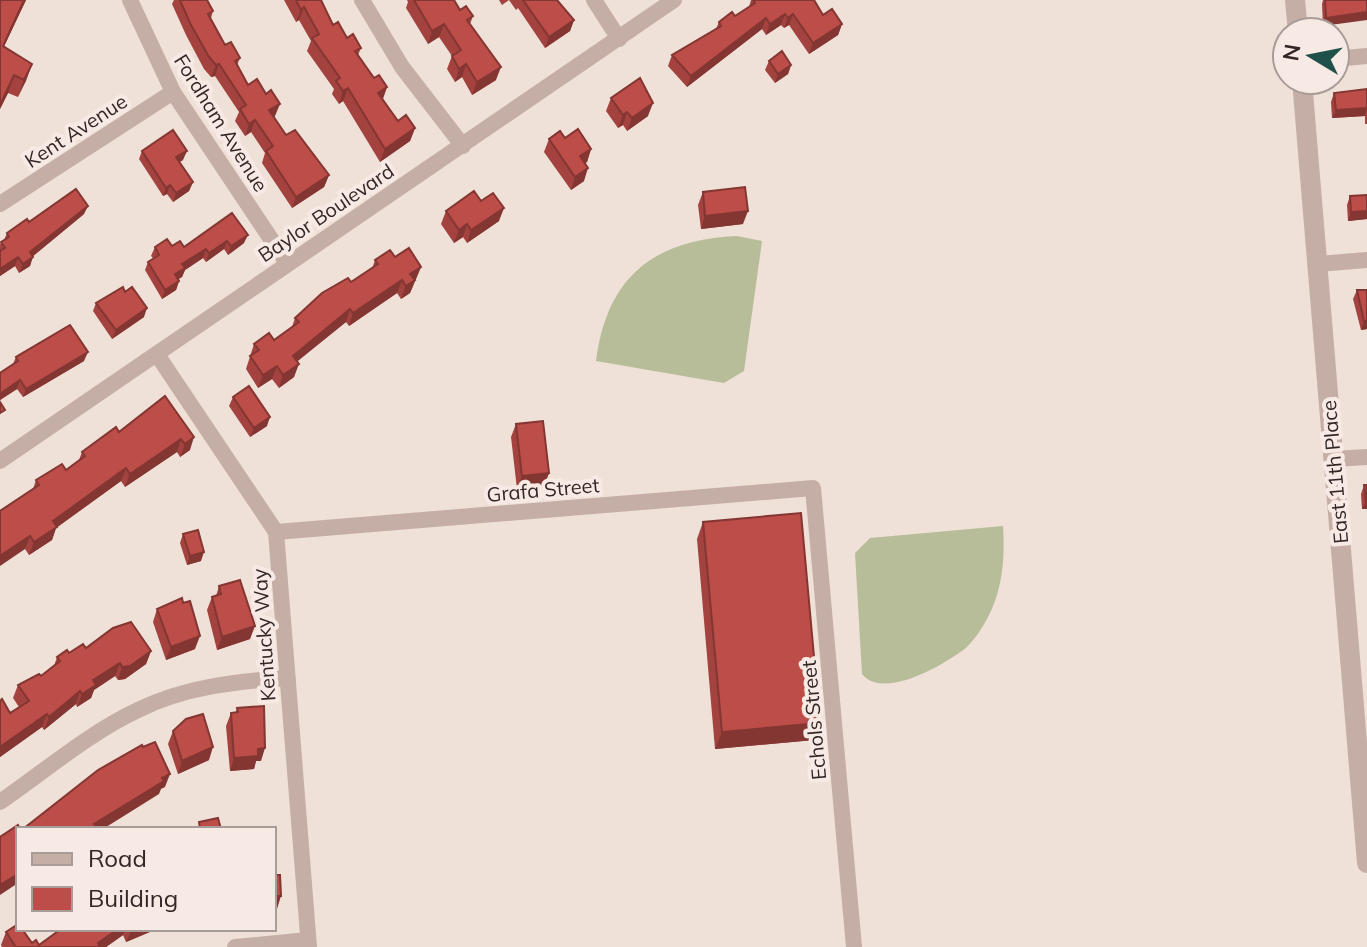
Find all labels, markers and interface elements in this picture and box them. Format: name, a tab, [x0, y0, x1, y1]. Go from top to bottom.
north arrow	[1271, 16, 1351, 96]
text: N	[1276, 42, 1307, 63]
street label: Fordham Avenue	[169, 49, 274, 196]
street label: Kent Avenue	[20, 88, 132, 173]
street label: Baylor Boulevard	[253, 158, 398, 267]
street label: East 11th Place	[1316, 399, 1353, 545]
street label: Grafa Street	[486, 472, 600, 507]
street label: Kentucky Way	[246, 567, 281, 702]
street label: Echols Street	[796, 659, 831, 781]
legend	[16, 827, 276, 931]
text: Road	[88, 843, 147, 873]
text: Building	[88, 883, 178, 913]

